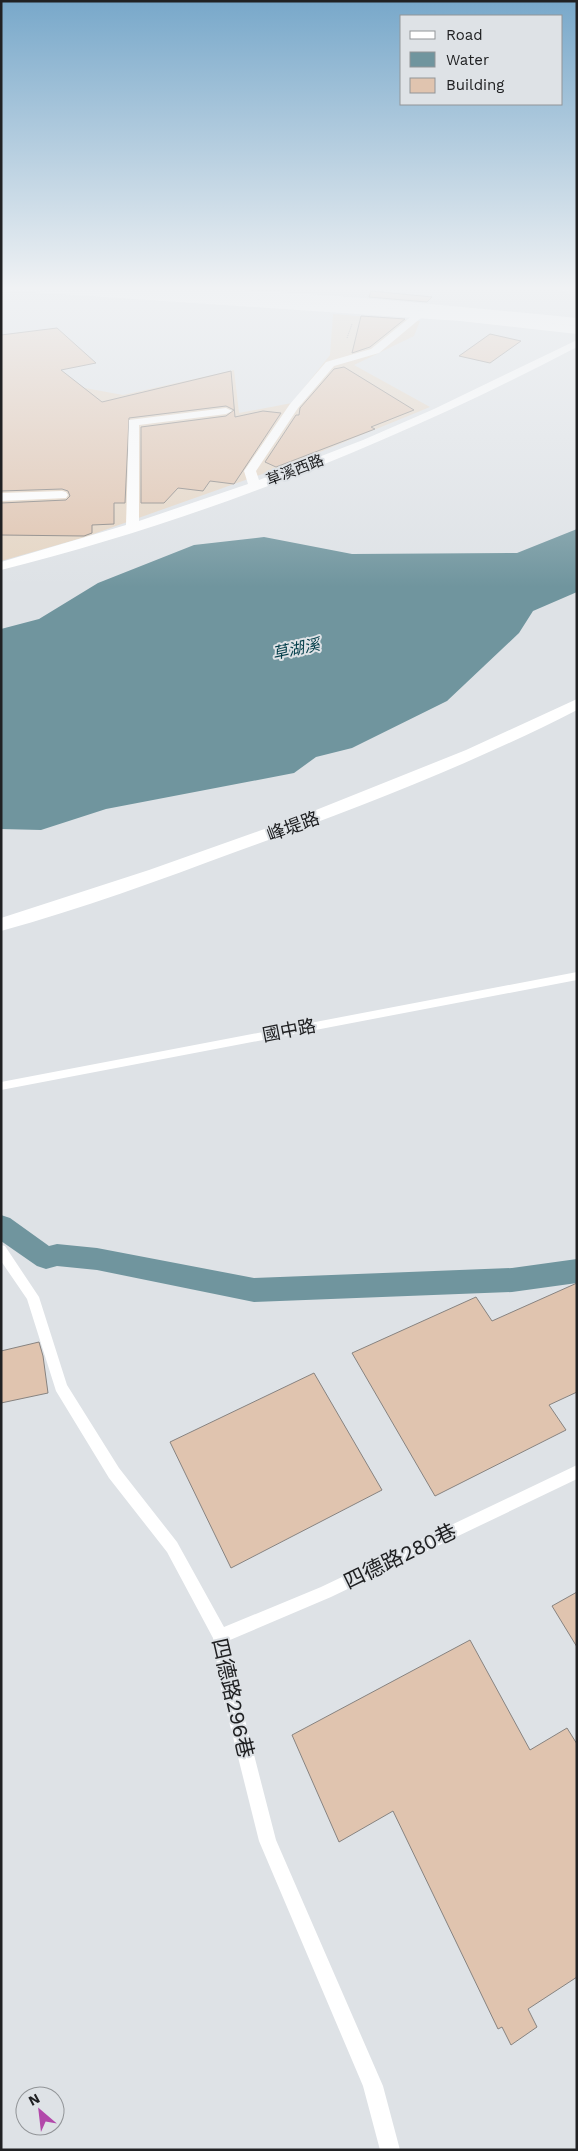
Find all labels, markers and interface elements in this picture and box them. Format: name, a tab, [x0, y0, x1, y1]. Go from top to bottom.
legend	[400, 15, 563, 105]
text: Road	[446, 26, 483, 44]
text: Water	[446, 51, 489, 69]
text: Building	[446, 76, 504, 94]
street label: 草溪西路	[264, 451, 326, 489]
water label: 草湖溪	[271, 634, 323, 663]
street label: 峰堤路	[264, 807, 322, 845]
street label: 國中路	[260, 1015, 318, 1045]
street label: 四德路280巷	[340, 1518, 460, 1594]
street label: 四德路296巷	[207, 1636, 259, 1760]
north arrow	[15, 2086, 65, 2136]
text: N	[26, 2090, 42, 2109]

